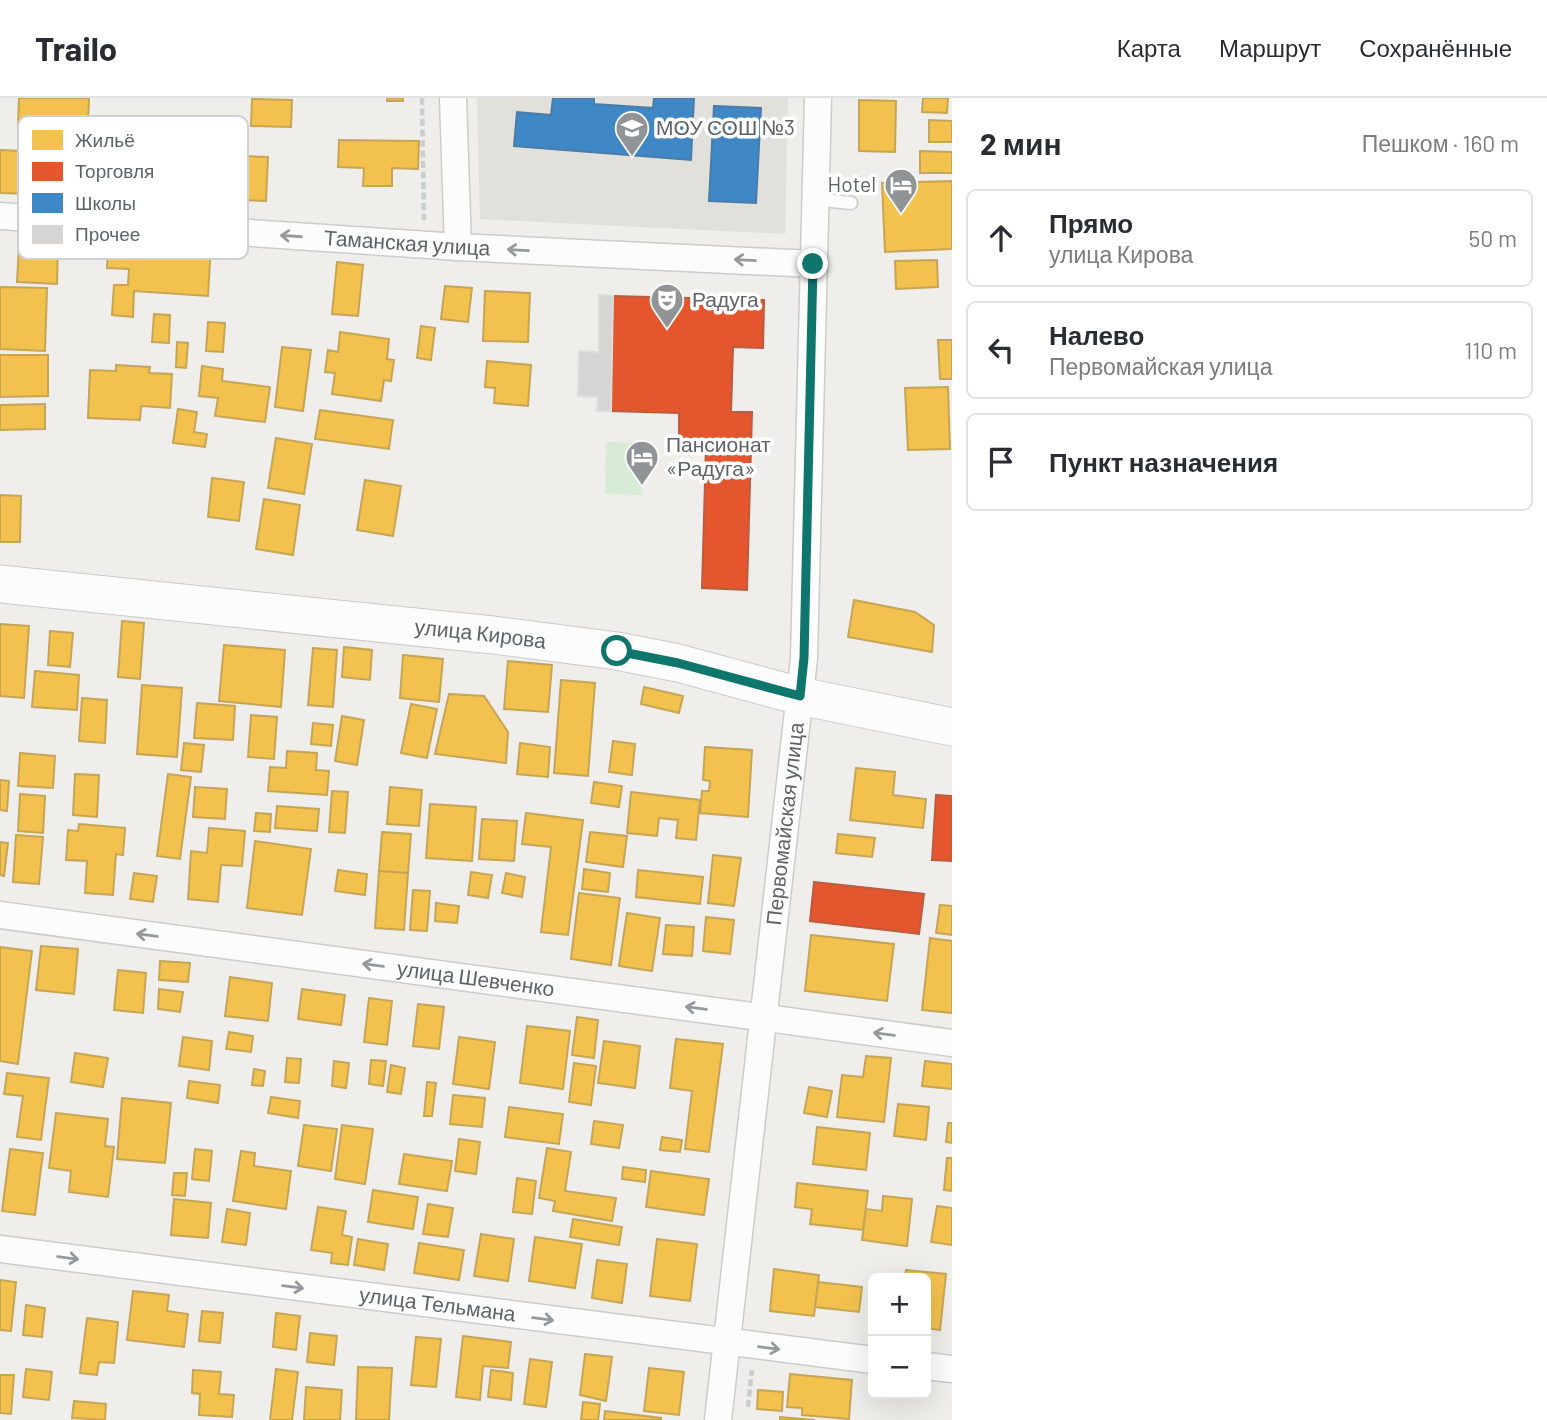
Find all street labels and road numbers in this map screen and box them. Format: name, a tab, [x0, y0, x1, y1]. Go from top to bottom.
street label: Таманская улица	[323, 224, 491, 260]
street label: улица Кирова	[414, 613, 548, 653]
street label: Первомайская улица	[760, 720, 808, 926]
street label: улица Шевченко	[396, 955, 556, 1000]
street label: улица Тельмана	[358, 1281, 518, 1325]

